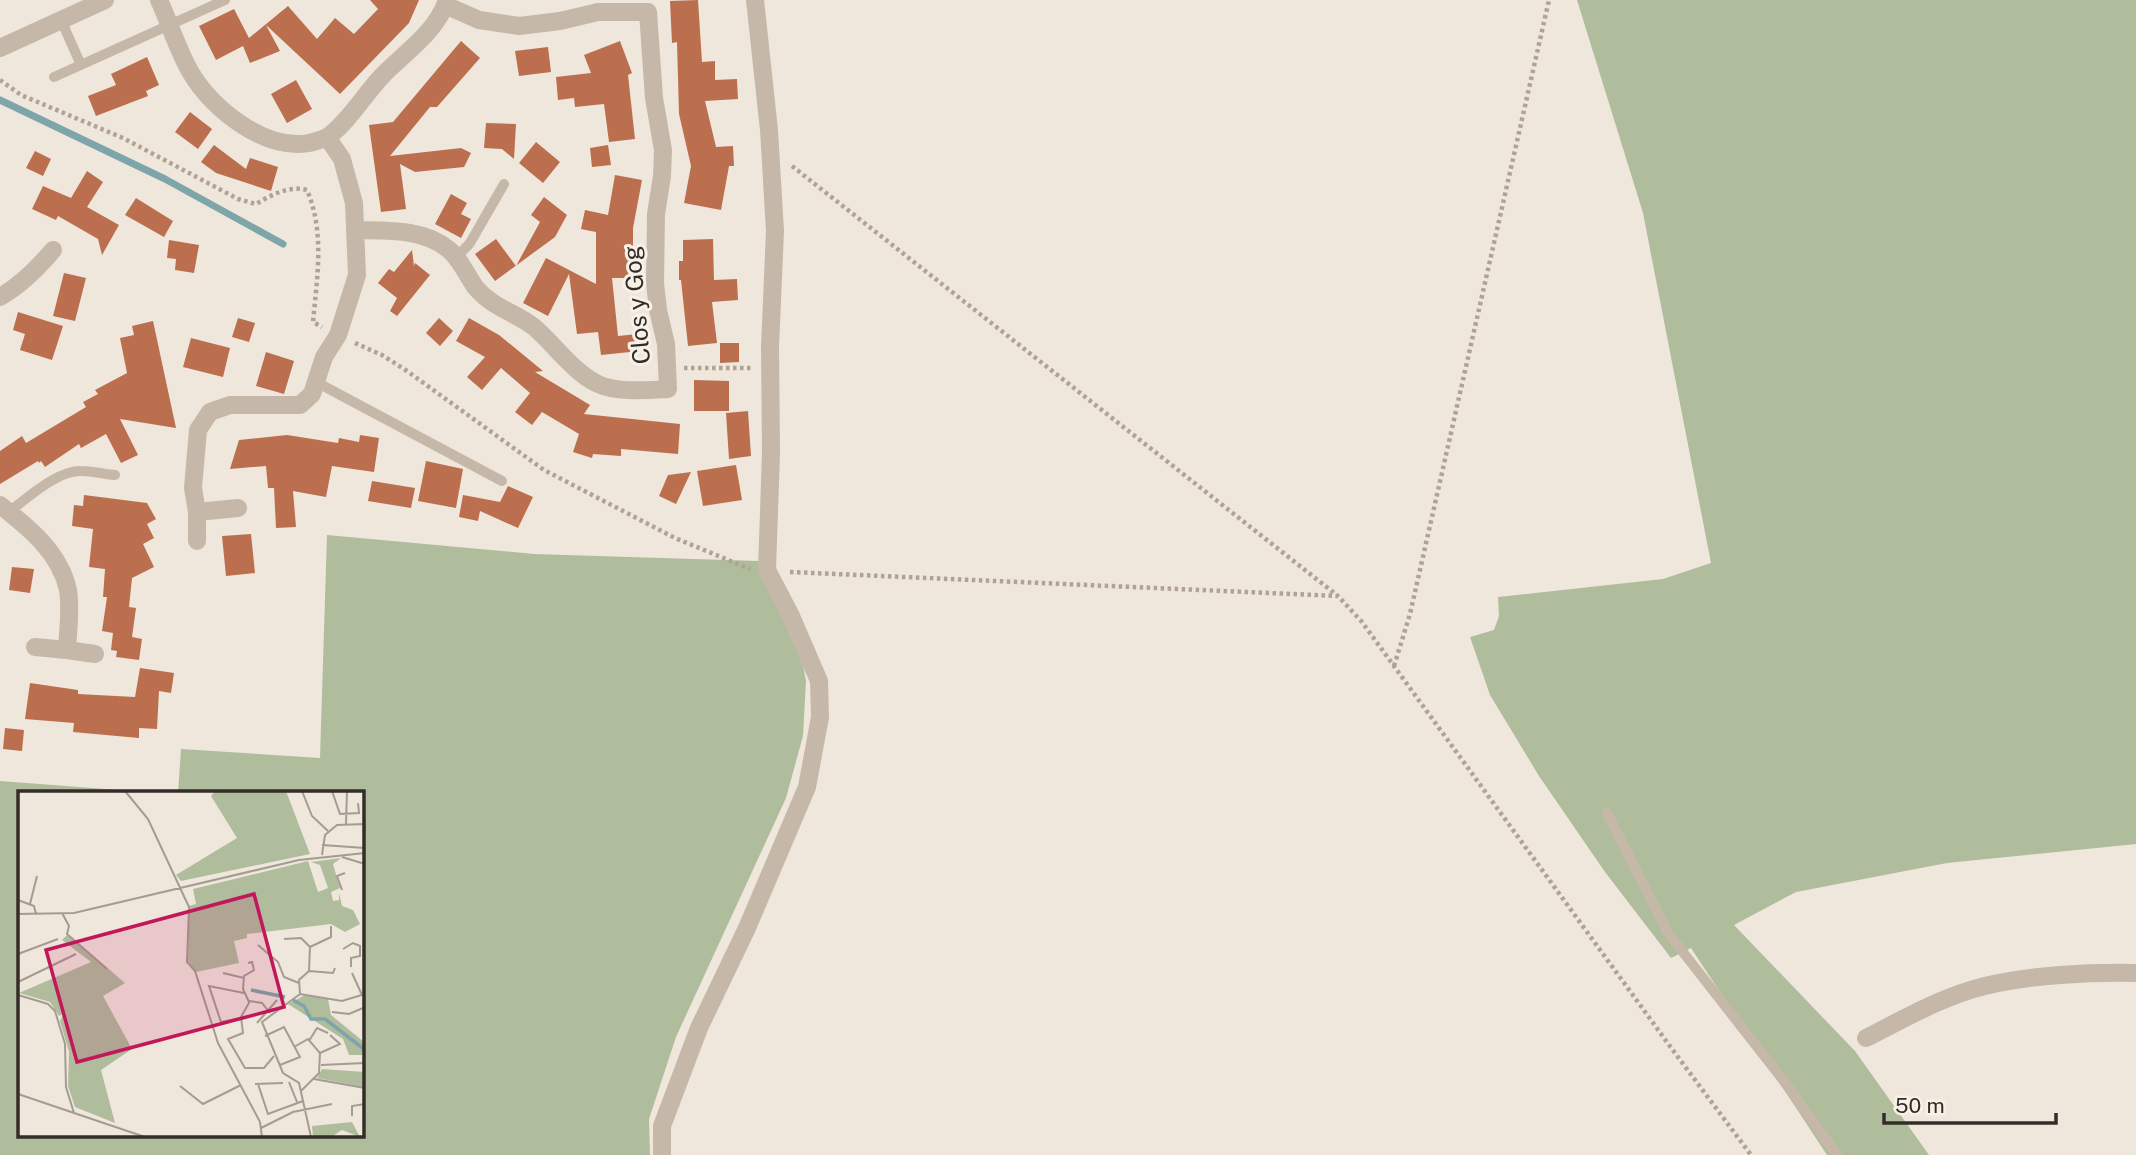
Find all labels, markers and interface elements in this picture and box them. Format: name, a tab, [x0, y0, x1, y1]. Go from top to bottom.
street label: Clos y Gog	[617, 245, 655, 366]
inset map	[18, 791, 364, 1138]
scale bar	[1884, 1082, 2056, 1126]
text: 50 m	[1895, 1093, 1945, 1118]

